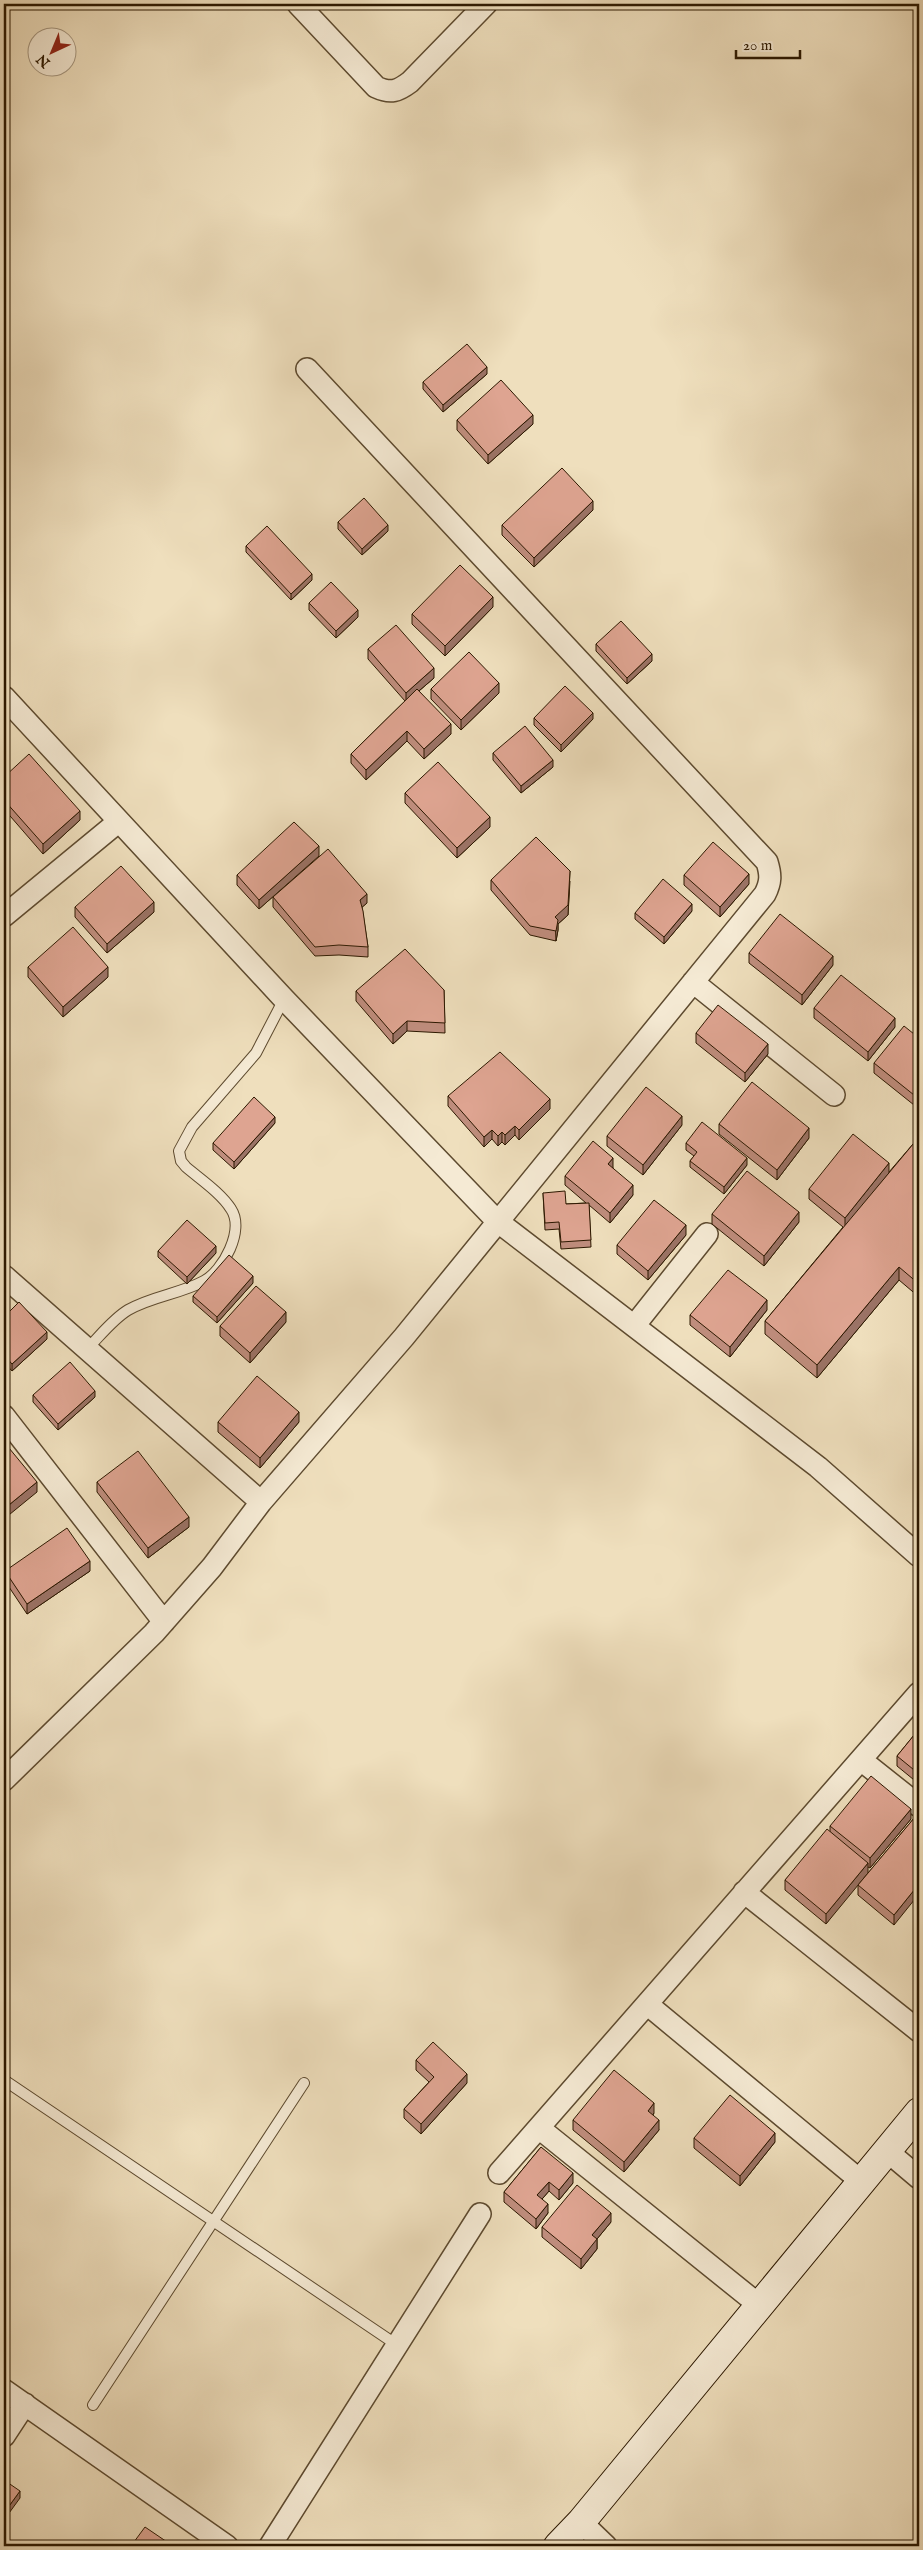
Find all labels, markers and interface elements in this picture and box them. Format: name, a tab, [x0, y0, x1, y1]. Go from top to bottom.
north arrow	[28, 28, 78, 78]
scale bar	[736, 28, 799, 60]
text: 20 m	[743, 36, 773, 55]
text: N	[33, 50, 55, 72]

